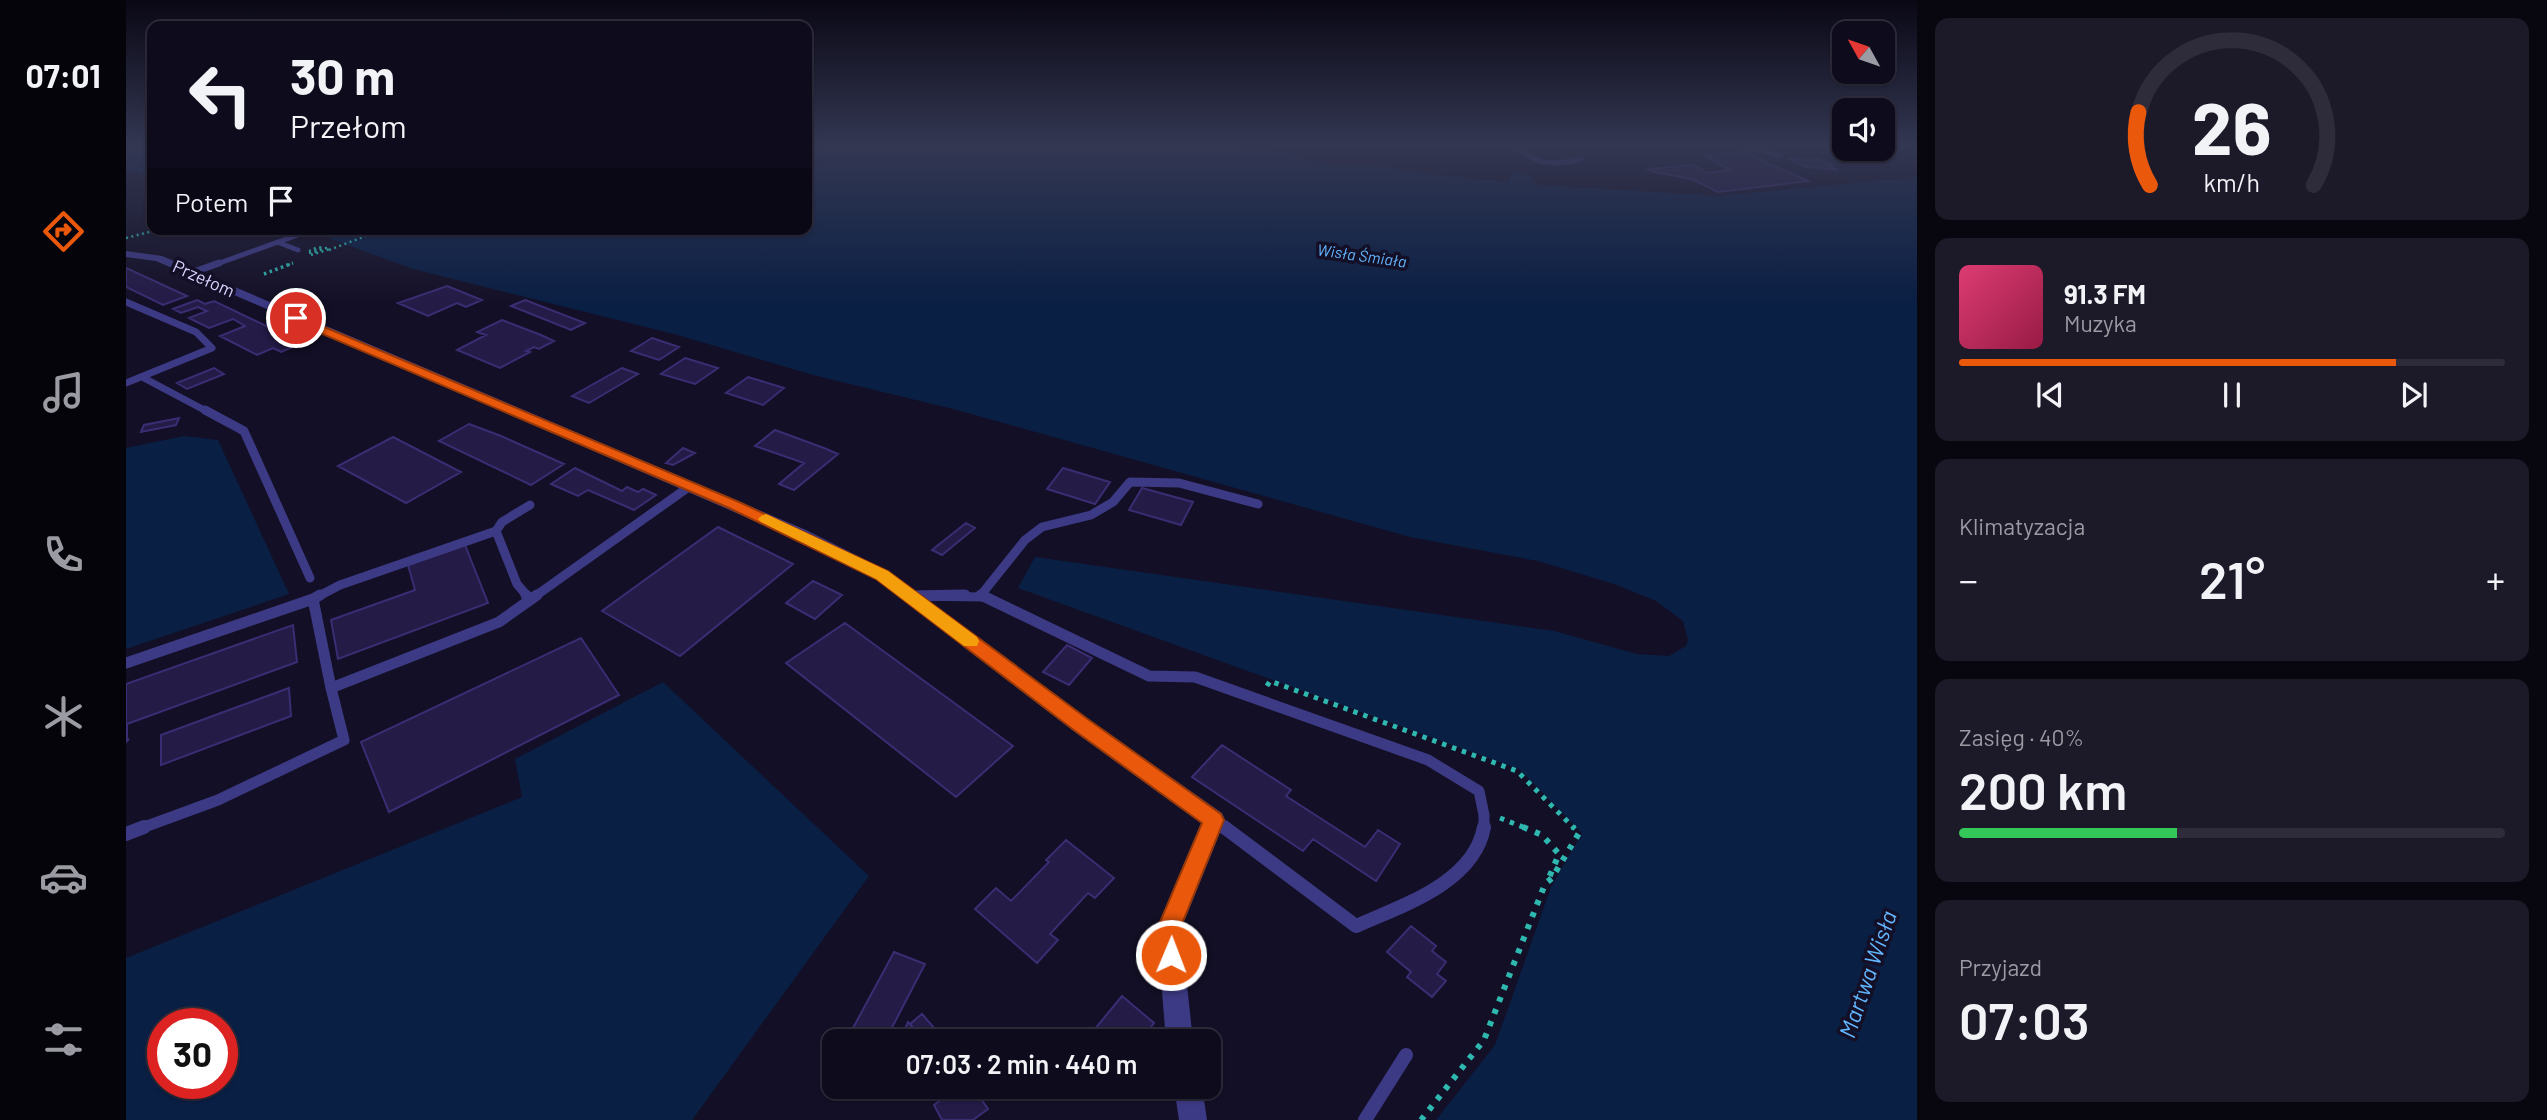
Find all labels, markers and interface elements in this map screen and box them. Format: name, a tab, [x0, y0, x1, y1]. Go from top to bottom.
north arrow	[1832, 21, 1895, 84]
map controls	[1832, 21, 1895, 161]
text: 30 m	[290, 46, 395, 105]
icon: left	[175, 49, 266, 140]
text: 07:01	[26, 56, 100, 94]
text: 26	[2192, 83, 2272, 171]
button: sound	[1832, 98, 1895, 161]
text: Przełom	[290, 106, 407, 144]
text: km/h	[2204, 167, 2260, 197]
icon: arrive	[262, 182, 300, 220]
text: Potem	[175, 186, 248, 217]
icon: directions	[39, 207, 88, 256]
water label: Wisła Śmiała	[1316, 239, 1408, 271]
street label: Przełom	[170, 255, 238, 301]
text: 91.3 FM	[2064, 278, 2146, 309]
pin	[266, 288, 326, 348]
icon: arrive	[277, 299, 315, 337]
text: Muzyka	[2064, 309, 2137, 337]
icon: music	[39, 368, 88, 417]
icon: previous	[2031, 376, 2069, 414]
icon: pause	[2213, 376, 2251, 414]
icon: next	[2395, 376, 2433, 414]
text: Klimatyzacja	[1959, 512, 2085, 540]
icon: phone	[39, 530, 88, 579]
text: 21°	[2199, 547, 2265, 609]
text: −	[1959, 556, 1978, 602]
text: +	[2486, 556, 2505, 602]
icon: climate	[39, 692, 88, 741]
text: Zasięg · 40%	[1959, 723, 2084, 751]
text: 200 km	[1959, 758, 2127, 820]
icon: car	[39, 853, 88, 902]
water label: Martwa Wisła	[1832, 907, 1902, 1041]
position arrow	[1134, 918, 1208, 992]
text: Przyjazd	[1959, 953, 2042, 981]
text: 07:03	[1959, 988, 2090, 1050]
speed limit sign: 30	[147, 1008, 238, 1099]
icon: filters	[39, 1015, 88, 1064]
text: 07:03 · 2 min · 440 m	[906, 1048, 1137, 1079]

